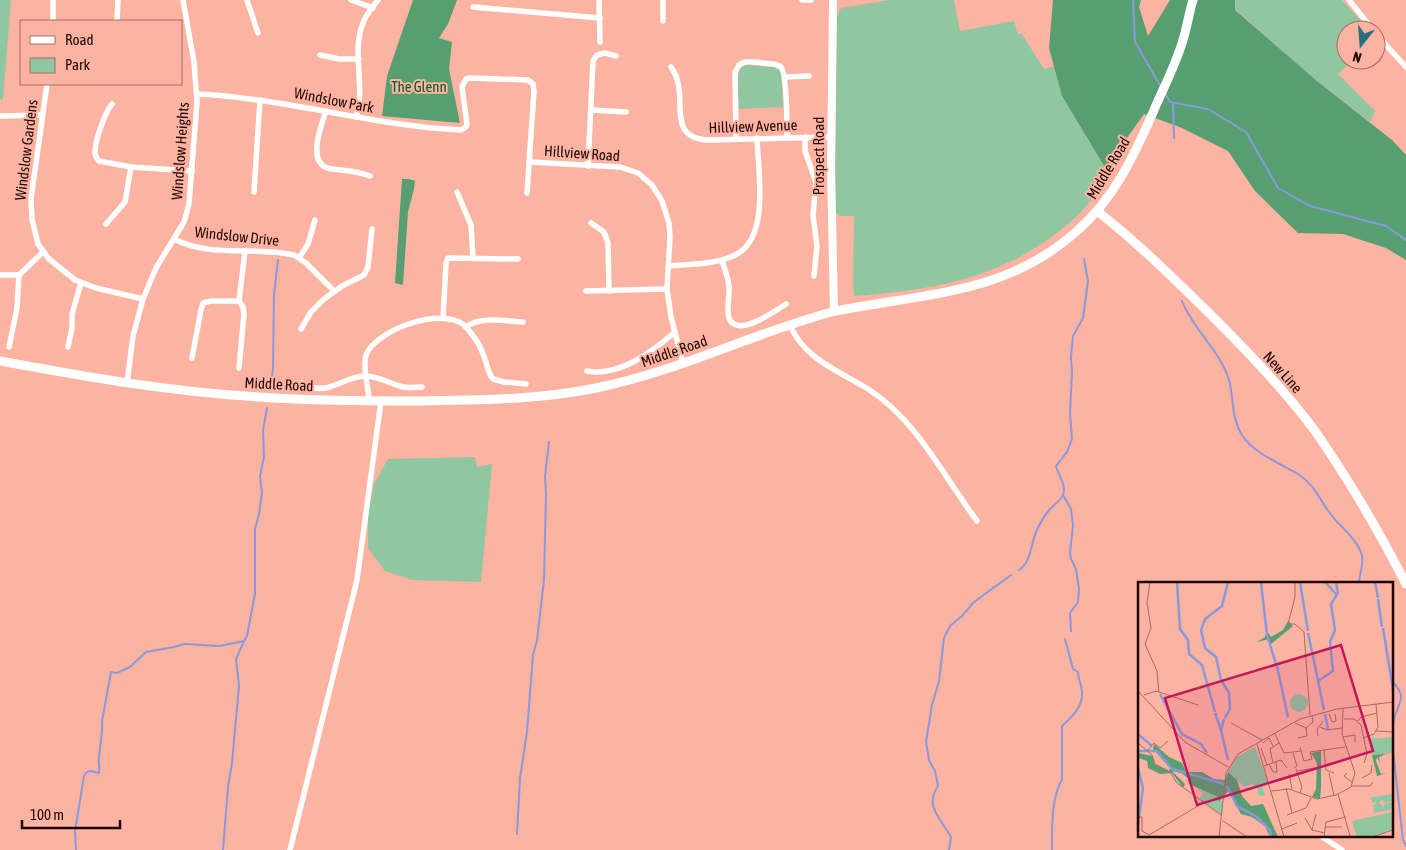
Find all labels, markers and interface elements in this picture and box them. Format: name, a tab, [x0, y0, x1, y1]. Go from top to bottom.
legend	[20, 20, 182, 85]
north arrow	[1336, 20, 1386, 70]
text: Road	[65, 31, 94, 48]
text: N	[1351, 49, 1363, 66]
text: Park	[65, 56, 90, 73]
park label: The Glenn	[391, 78, 447, 95]
street label: Windslow Park	[293, 84, 376, 116]
street label: Windslow Gardens	[11, 99, 41, 201]
street label: Windslow Heights	[168, 101, 192, 201]
street label: Hillview Avenue	[708, 116, 798, 136]
street label: Prospect Road	[810, 117, 827, 195]
street label: Middle Road	[1083, 134, 1133, 202]
street label: Hillview Road	[544, 142, 620, 164]
street label: Windslow Drive	[194, 223, 280, 249]
street label: Middle Road	[639, 332, 709, 370]
street label: New Line	[1260, 348, 1306, 396]
street label: Middle Road	[244, 374, 314, 394]
inset map	[1138, 582, 1394, 838]
scale bar	[22, 798, 120, 830]
text: 100 m	[30, 806, 64, 823]

